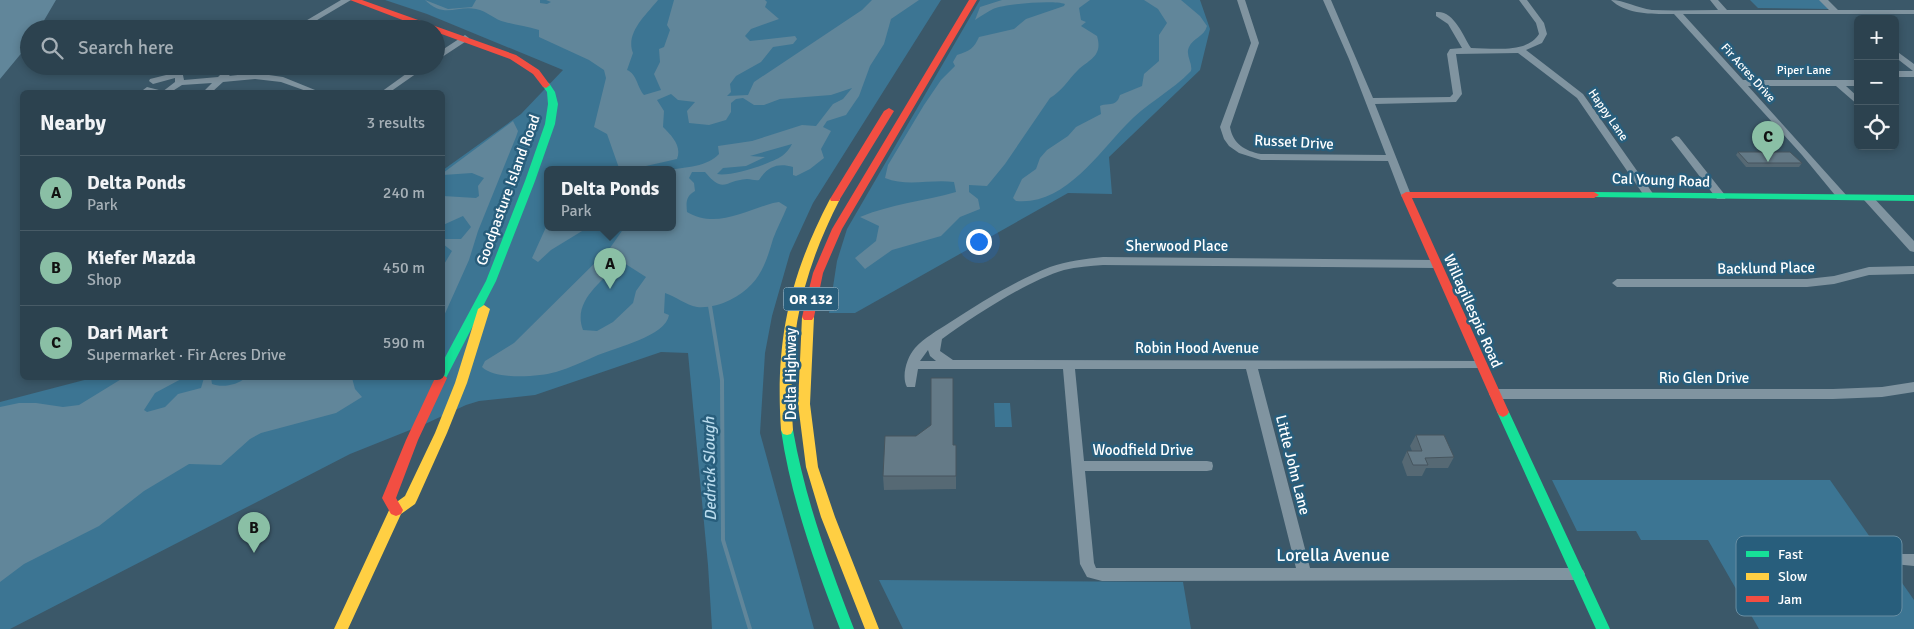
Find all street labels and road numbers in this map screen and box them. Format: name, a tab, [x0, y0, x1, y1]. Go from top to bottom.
street label: Fir Acres Drive	[1718, 40, 1778, 106]
street label: Piper Lane	[1777, 63, 1831, 78]
street label: Happy Lane	[1585, 86, 1631, 144]
street label: Goodpasture Island Road	[472, 112, 544, 268]
street label: Russet Drive	[1254, 131, 1334, 153]
street label: Cal Young Road	[1611, 169, 1711, 191]
street label: Sherwood Place	[1126, 237, 1228, 255]
street label: Willagillespie Road	[1440, 251, 1506, 371]
street label: Backlund Place	[1717, 258, 1815, 278]
road number: OR 132	[784, 288, 838, 310]
street label: Delta Highway	[782, 328, 800, 420]
street label: Robin Hood Avenue	[1135, 339, 1259, 357]
street label: Rio Glen Drive	[1659, 369, 1749, 387]
street label: Little John Lane	[1272, 413, 1314, 517]
street label: Woodfield Drive	[1092, 441, 1194, 459]
street label: Lorella Avenue	[1276, 544, 1390, 566]

